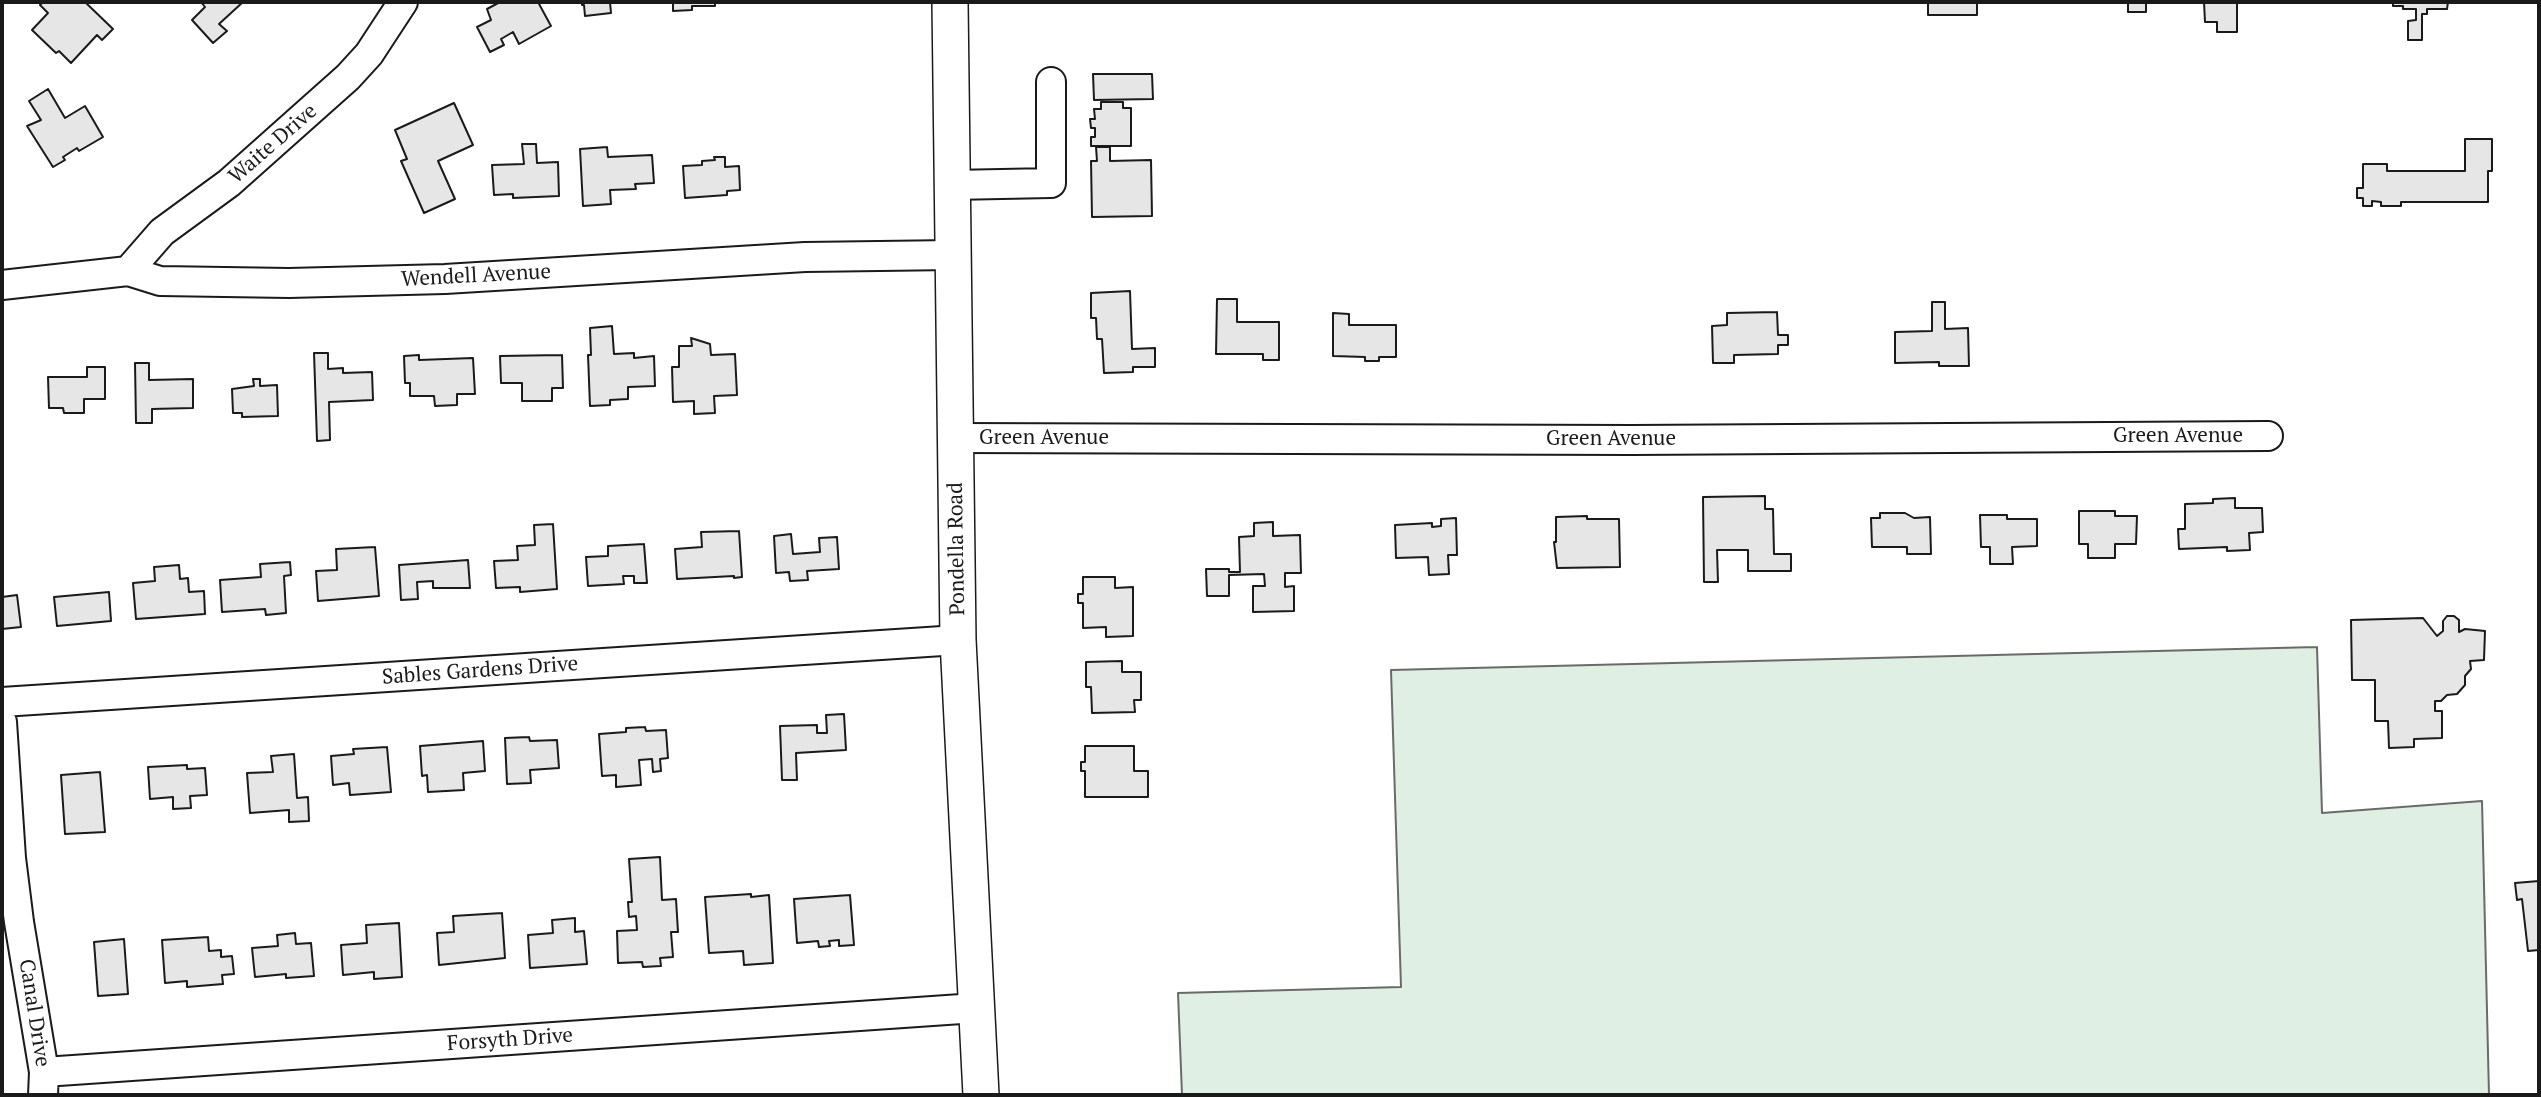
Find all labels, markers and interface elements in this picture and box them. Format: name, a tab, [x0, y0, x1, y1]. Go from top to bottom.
street label: Waite Drive	[224, 99, 322, 189]
street label: Wendell Avenue	[400, 259, 552, 293]
street label: Green Avenue	[2113, 423, 2243, 449]
street label: Green Avenue	[979, 425, 1109, 451]
street label: Green Avenue	[1546, 426, 1676, 452]
street label: Pondella Road	[943, 482, 971, 616]
street label: Sables Gardens Drive	[381, 652, 579, 690]
street label: Canal Drive	[13, 957, 55, 1069]
street label: Forsyth Drive	[446, 1023, 574, 1057]

